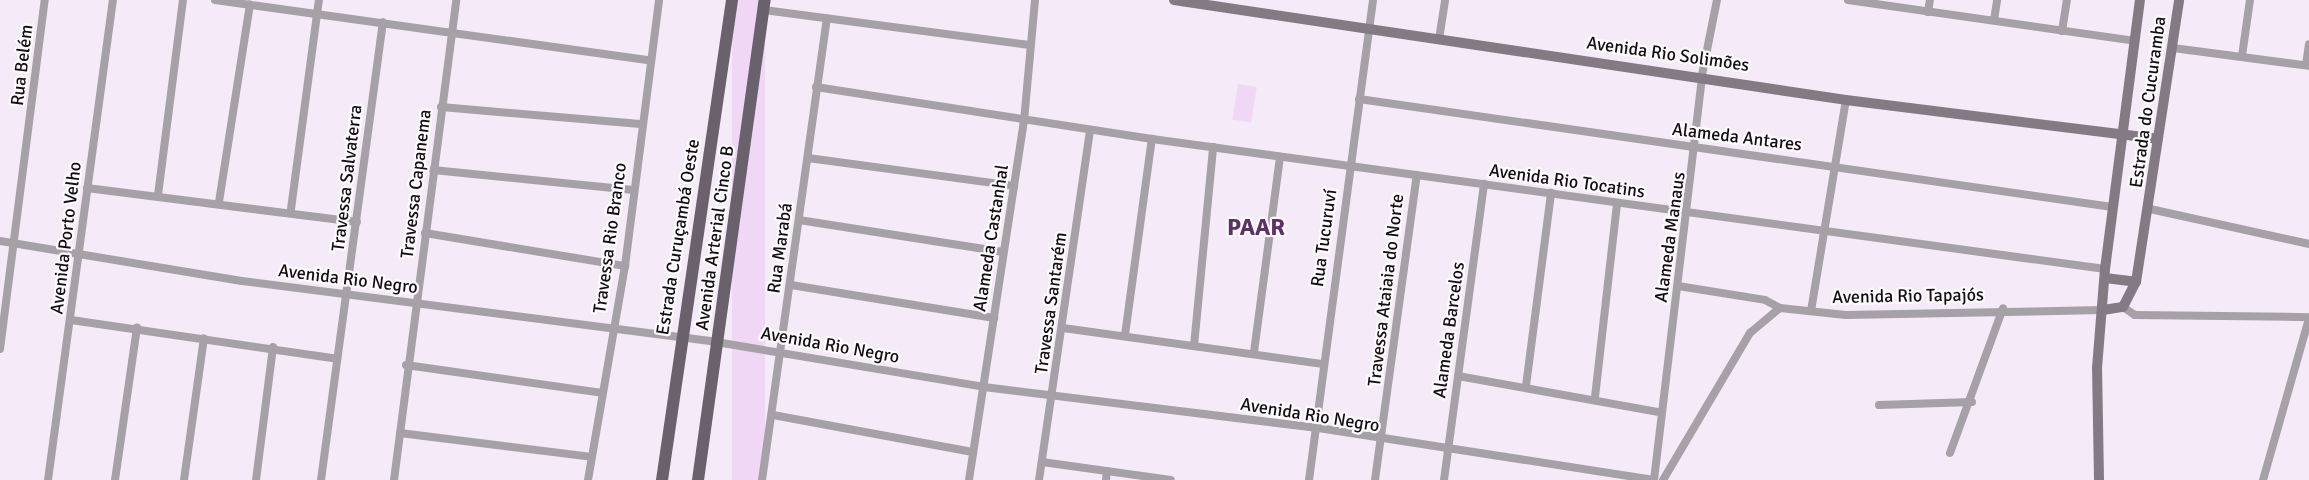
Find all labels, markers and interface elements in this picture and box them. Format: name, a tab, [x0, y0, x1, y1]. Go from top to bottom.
street label: Estrada do Cucuramba	[2125, 15, 2171, 189]
street label: Rua Belém	[6, 23, 38, 107]
street label: Avenida Rio Solimões	[1585, 32, 1751, 76]
street label: Travessa Salvaterra	[327, 103, 367, 253]
street label: Travessa Capanema	[396, 108, 436, 260]
street label: Alameda Antares	[1671, 118, 1803, 156]
street label: Estrada Curuçambá Oeste	[652, 138, 704, 336]
street label: Avenida Arterial Cinco B	[691, 144, 739, 332]
street label: Avenida Rio Tocatins	[1488, 159, 1646, 203]
street label: Avenida Porto Velho	[46, 161, 86, 315]
street label: Travessa Rio Branco	[589, 161, 631, 315]
street label: Alameda Castanhal	[969, 163, 1013, 313]
street label: Alameda Manaus	[1650, 170, 1690, 304]
street label: Rua Tucuruví	[1306, 188, 1342, 288]
street label: Travessa Ataiaia do Norte	[1363, 192, 1409, 388]
street label: Rua Marabá	[763, 201, 797, 295]
district label: PAAR	[1227, 214, 1285, 242]
street label: Travessa Santarém	[1030, 231, 1072, 375]
street label: Avenida Rio Negro	[277, 260, 419, 298]
street label: Alameda Barcelos	[1429, 261, 1469, 399]
street label: Avenida Rio Tapajós	[1832, 284, 1984, 308]
street label: Avenida Rio Negro	[759, 322, 901, 368]
street label: Avenida Rio Negro	[1239, 393, 1381, 437]

